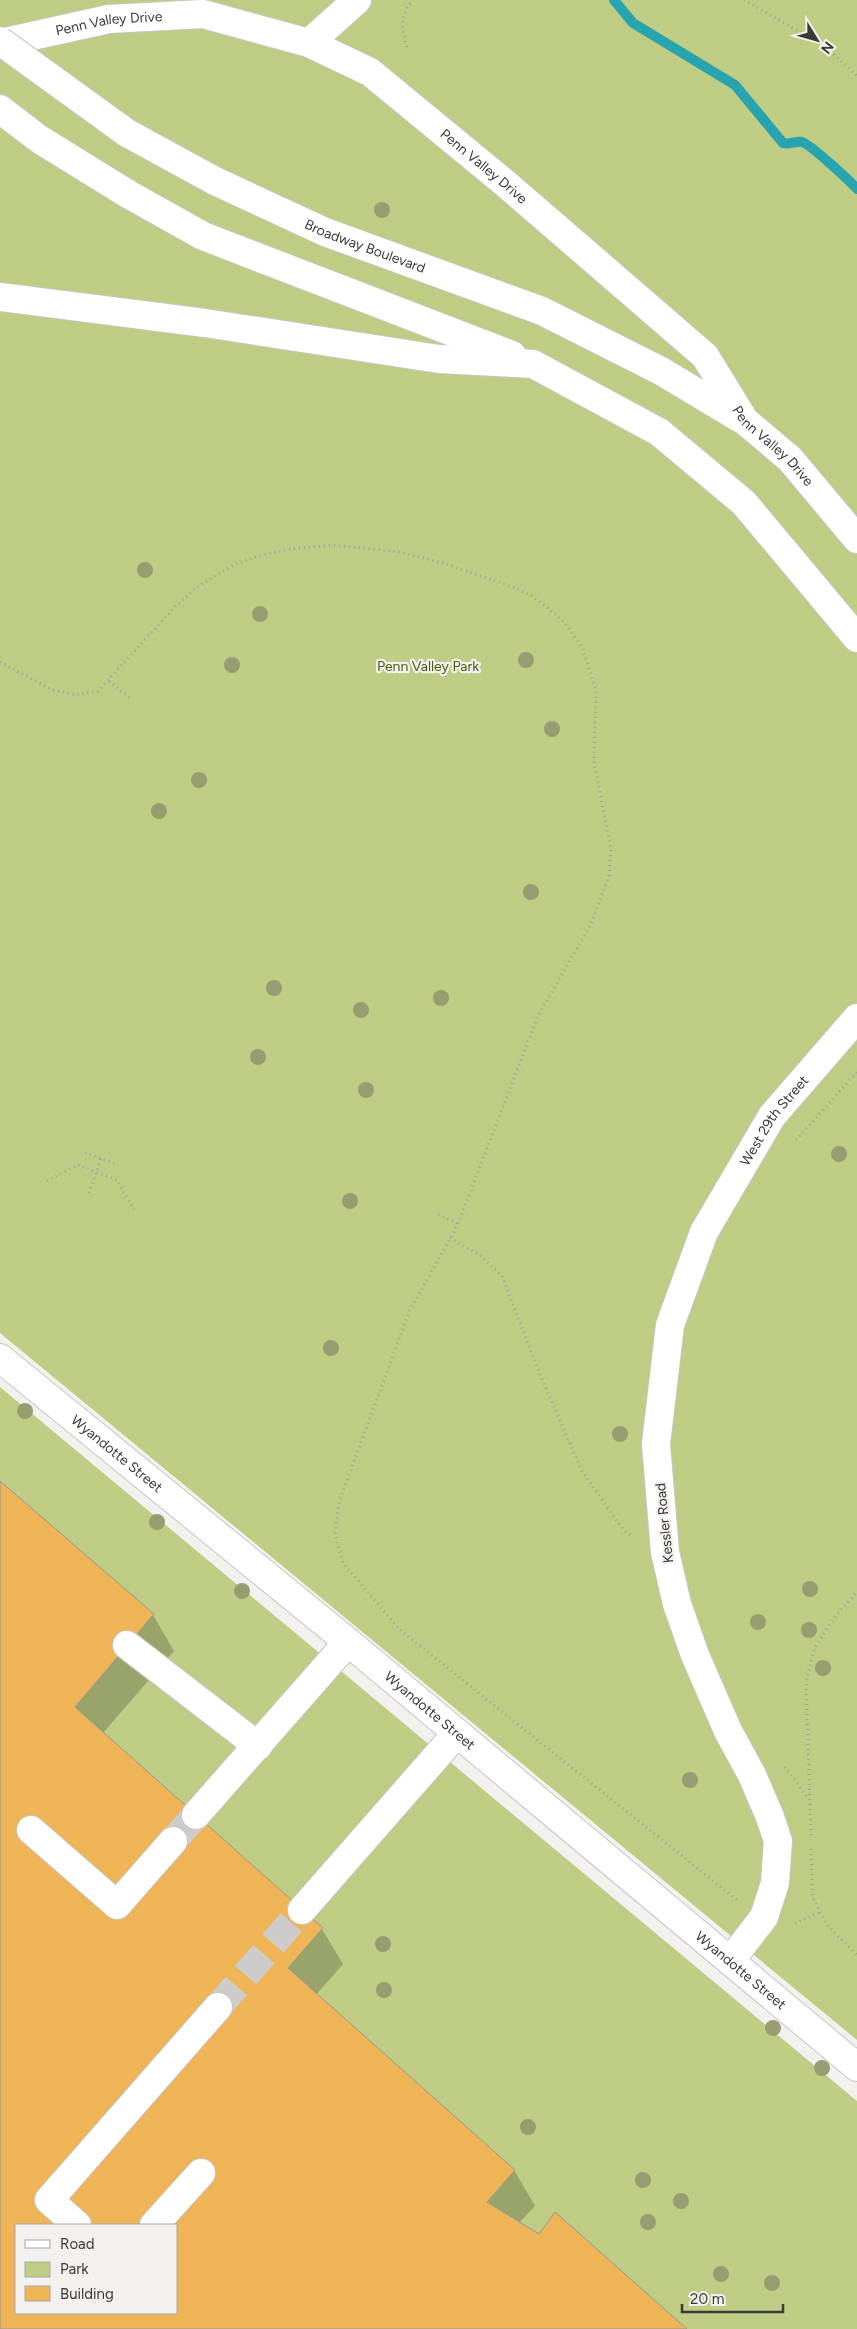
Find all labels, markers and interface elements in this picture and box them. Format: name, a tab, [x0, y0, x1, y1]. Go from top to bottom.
street label: Penn Valley Drive	[54, 8, 163, 40]
north arrow	[792, 15, 842, 65]
text: N	[817, 38, 837, 57]
street label: Penn Valley Drive	[437, 125, 531, 208]
street label: Broadway Boulevard	[302, 216, 428, 277]
street label: Penn Valley Drive	[729, 403, 817, 490]
park label: Penn Valley Park	[377, 658, 479, 675]
street label: West 29th Street	[737, 1072, 812, 1169]
street label: Wyandotte Street	[68, 1412, 166, 1496]
street label: Kessler Road	[652, 1482, 677, 1564]
street label: Wyandotte Street	[381, 1668, 478, 1754]
street label: Wyandotte Street	[692, 1928, 789, 2013]
legend	[15, 2224, 178, 2314]
text: Road	[60, 2235, 95, 2253]
text: Park	[60, 2260, 89, 2278]
scale bar	[682, 2282, 783, 2314]
text: Building	[60, 2285, 114, 2303]
text: 20 m	[690, 2290, 724, 2308]

